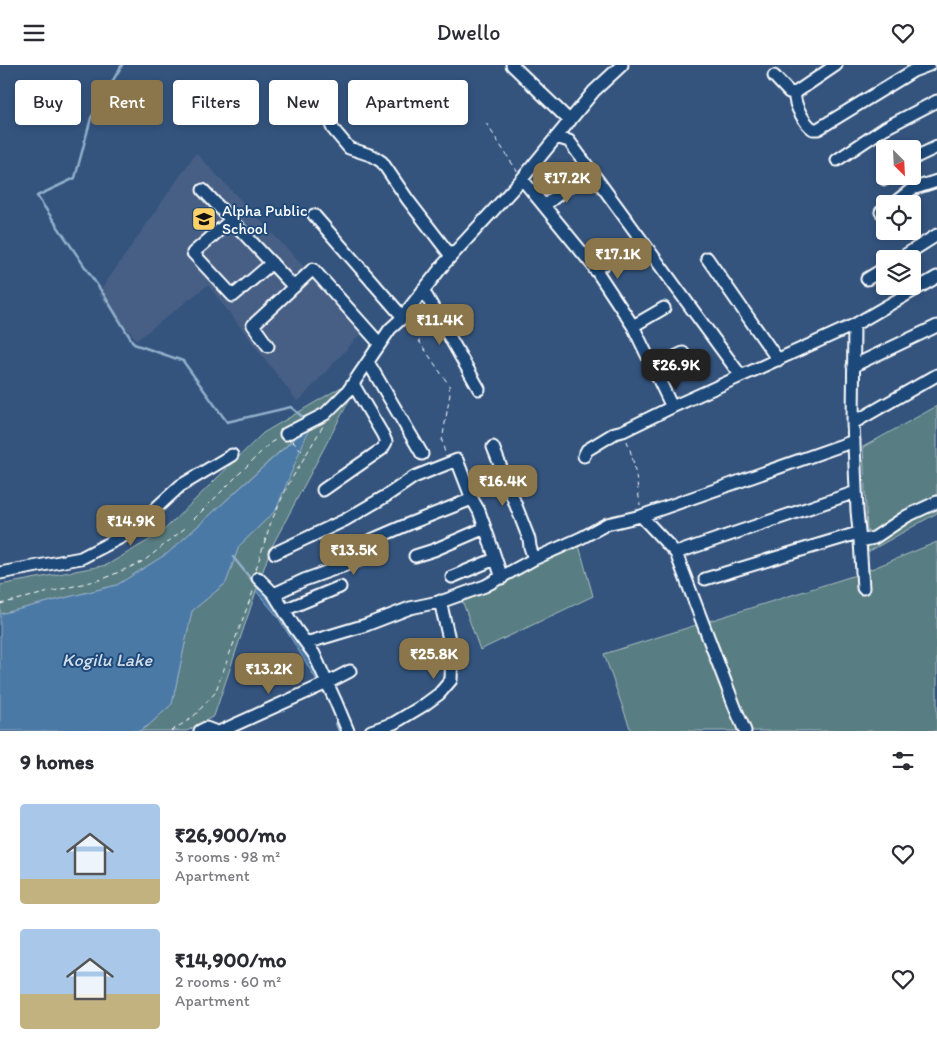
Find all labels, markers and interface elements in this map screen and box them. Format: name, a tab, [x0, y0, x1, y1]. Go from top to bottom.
icon: menu	[20, 19, 48, 47]
text: Dwello	[437, 19, 500, 46]
icon: heart	[889, 19, 917, 47]
chip: Buy	[15, 80, 81, 125]
chip: Rent	[91, 80, 163, 125]
chip: Filters	[173, 80, 259, 125]
chip: New	[269, 80, 338, 125]
chip: Apartment	[348, 80, 468, 125]
north arrow	[876, 140, 921, 185]
map controls	[876, 140, 921, 295]
pin: ₹17.2K	[526, 161, 608, 204]
text: ₹17.2K	[544, 168, 590, 187]
button: locate	[876, 195, 921, 240]
place label: Alpha Public School	[222, 201, 307, 238]
school or university icon: Alpha Public School	[191, 206, 217, 232]
pin: ₹17.1K	[577, 237, 659, 280]
text: ₹17.1K	[596, 244, 640, 263]
button: layers	[876, 250, 921, 295]
pin: ₹11.4K	[399, 303, 481, 346]
text: ₹11.4K	[417, 310, 463, 329]
pin: ₹26.9K	[635, 349, 717, 391]
text: ₹26.9K	[652, 355, 700, 374]
pin: ₹16.4K	[462, 465, 544, 507]
text: ₹16.4K	[479, 471, 527, 490]
pin: ₹14.9K	[90, 505, 172, 547]
text: ₹14.9K	[107, 511, 155, 530]
pin: ₹13.5K	[313, 533, 395, 576]
text: ₹13.5K	[331, 540, 377, 559]
pin: ₹25.8K	[393, 637, 475, 680]
text: ₹25.8K	[410, 644, 458, 663]
water label: Kogilu Lake	[62, 649, 153, 671]
pin: ₹13.2K	[228, 653, 310, 695]
text: ₹13.2K	[246, 659, 292, 678]
icon: filters	[889, 747, 917, 775]
text: 9 homes	[20, 749, 94, 774]
text: ₹26,900/mo	[175, 822, 286, 847]
icon: home	[60, 824, 120, 884]
icon: heart	[889, 840, 917, 868]
text: 3 rooms · 98 m²	[175, 847, 280, 866]
text: Apartment	[175, 866, 250, 885]
text: ₹14,900/mo	[175, 947, 287, 972]
icon: home	[60, 949, 120, 1009]
icon: heart	[889, 965, 917, 993]
text: 2 rooms · 60 m²	[175, 972, 281, 991]
text: Apartment	[175, 991, 250, 1010]

